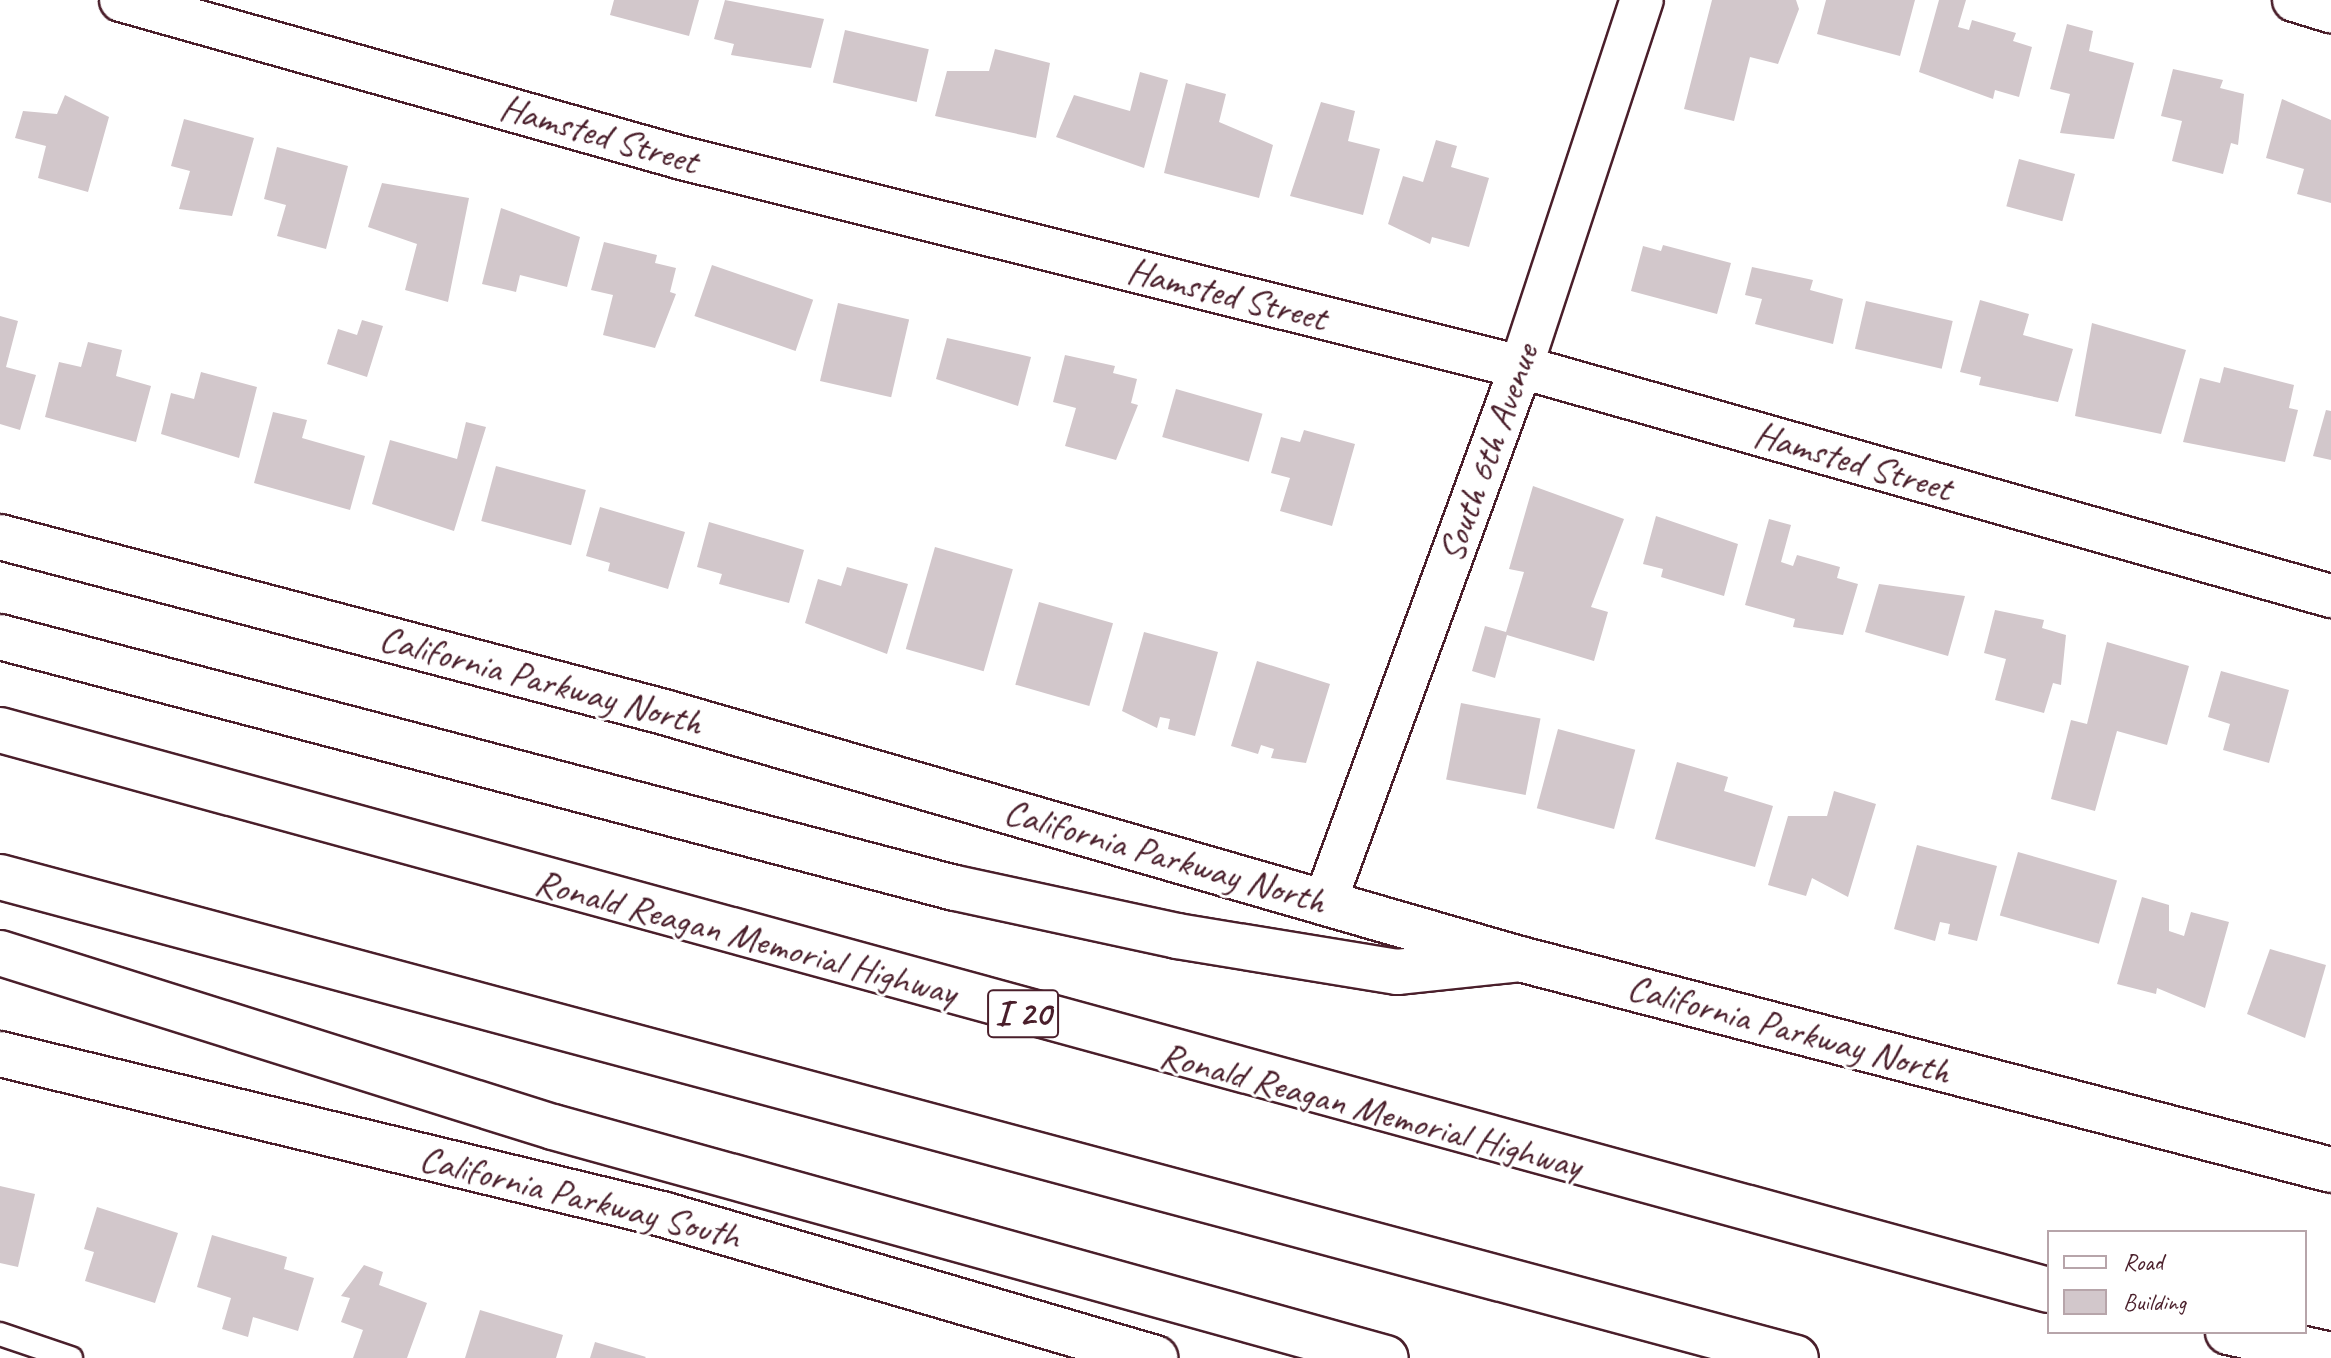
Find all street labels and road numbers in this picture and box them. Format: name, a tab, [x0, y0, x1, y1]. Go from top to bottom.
street label: Hamsted Street	[495, 84, 703, 184]
street label: Hamsted Street	[1122, 247, 1332, 341]
street label: South 6th Avenue	[1428, 338, 1548, 568]
street label: Hamsted Street	[1749, 411, 1957, 511]
street label: California Parkway North	[375, 615, 707, 745]
street label: California Parkway North	[999, 788, 1331, 924]
street label: Ronald Reagan Memorial Highway	[530, 859, 962, 1015]
street label: California Parkway North	[1623, 964, 1955, 1094]
road number: I 20	[987, 982, 1059, 1046]
street label: Ronald Reagan Memorial Highway	[1155, 1032, 1587, 1188]
street label: California Parkway South	[416, 1135, 744, 1259]

